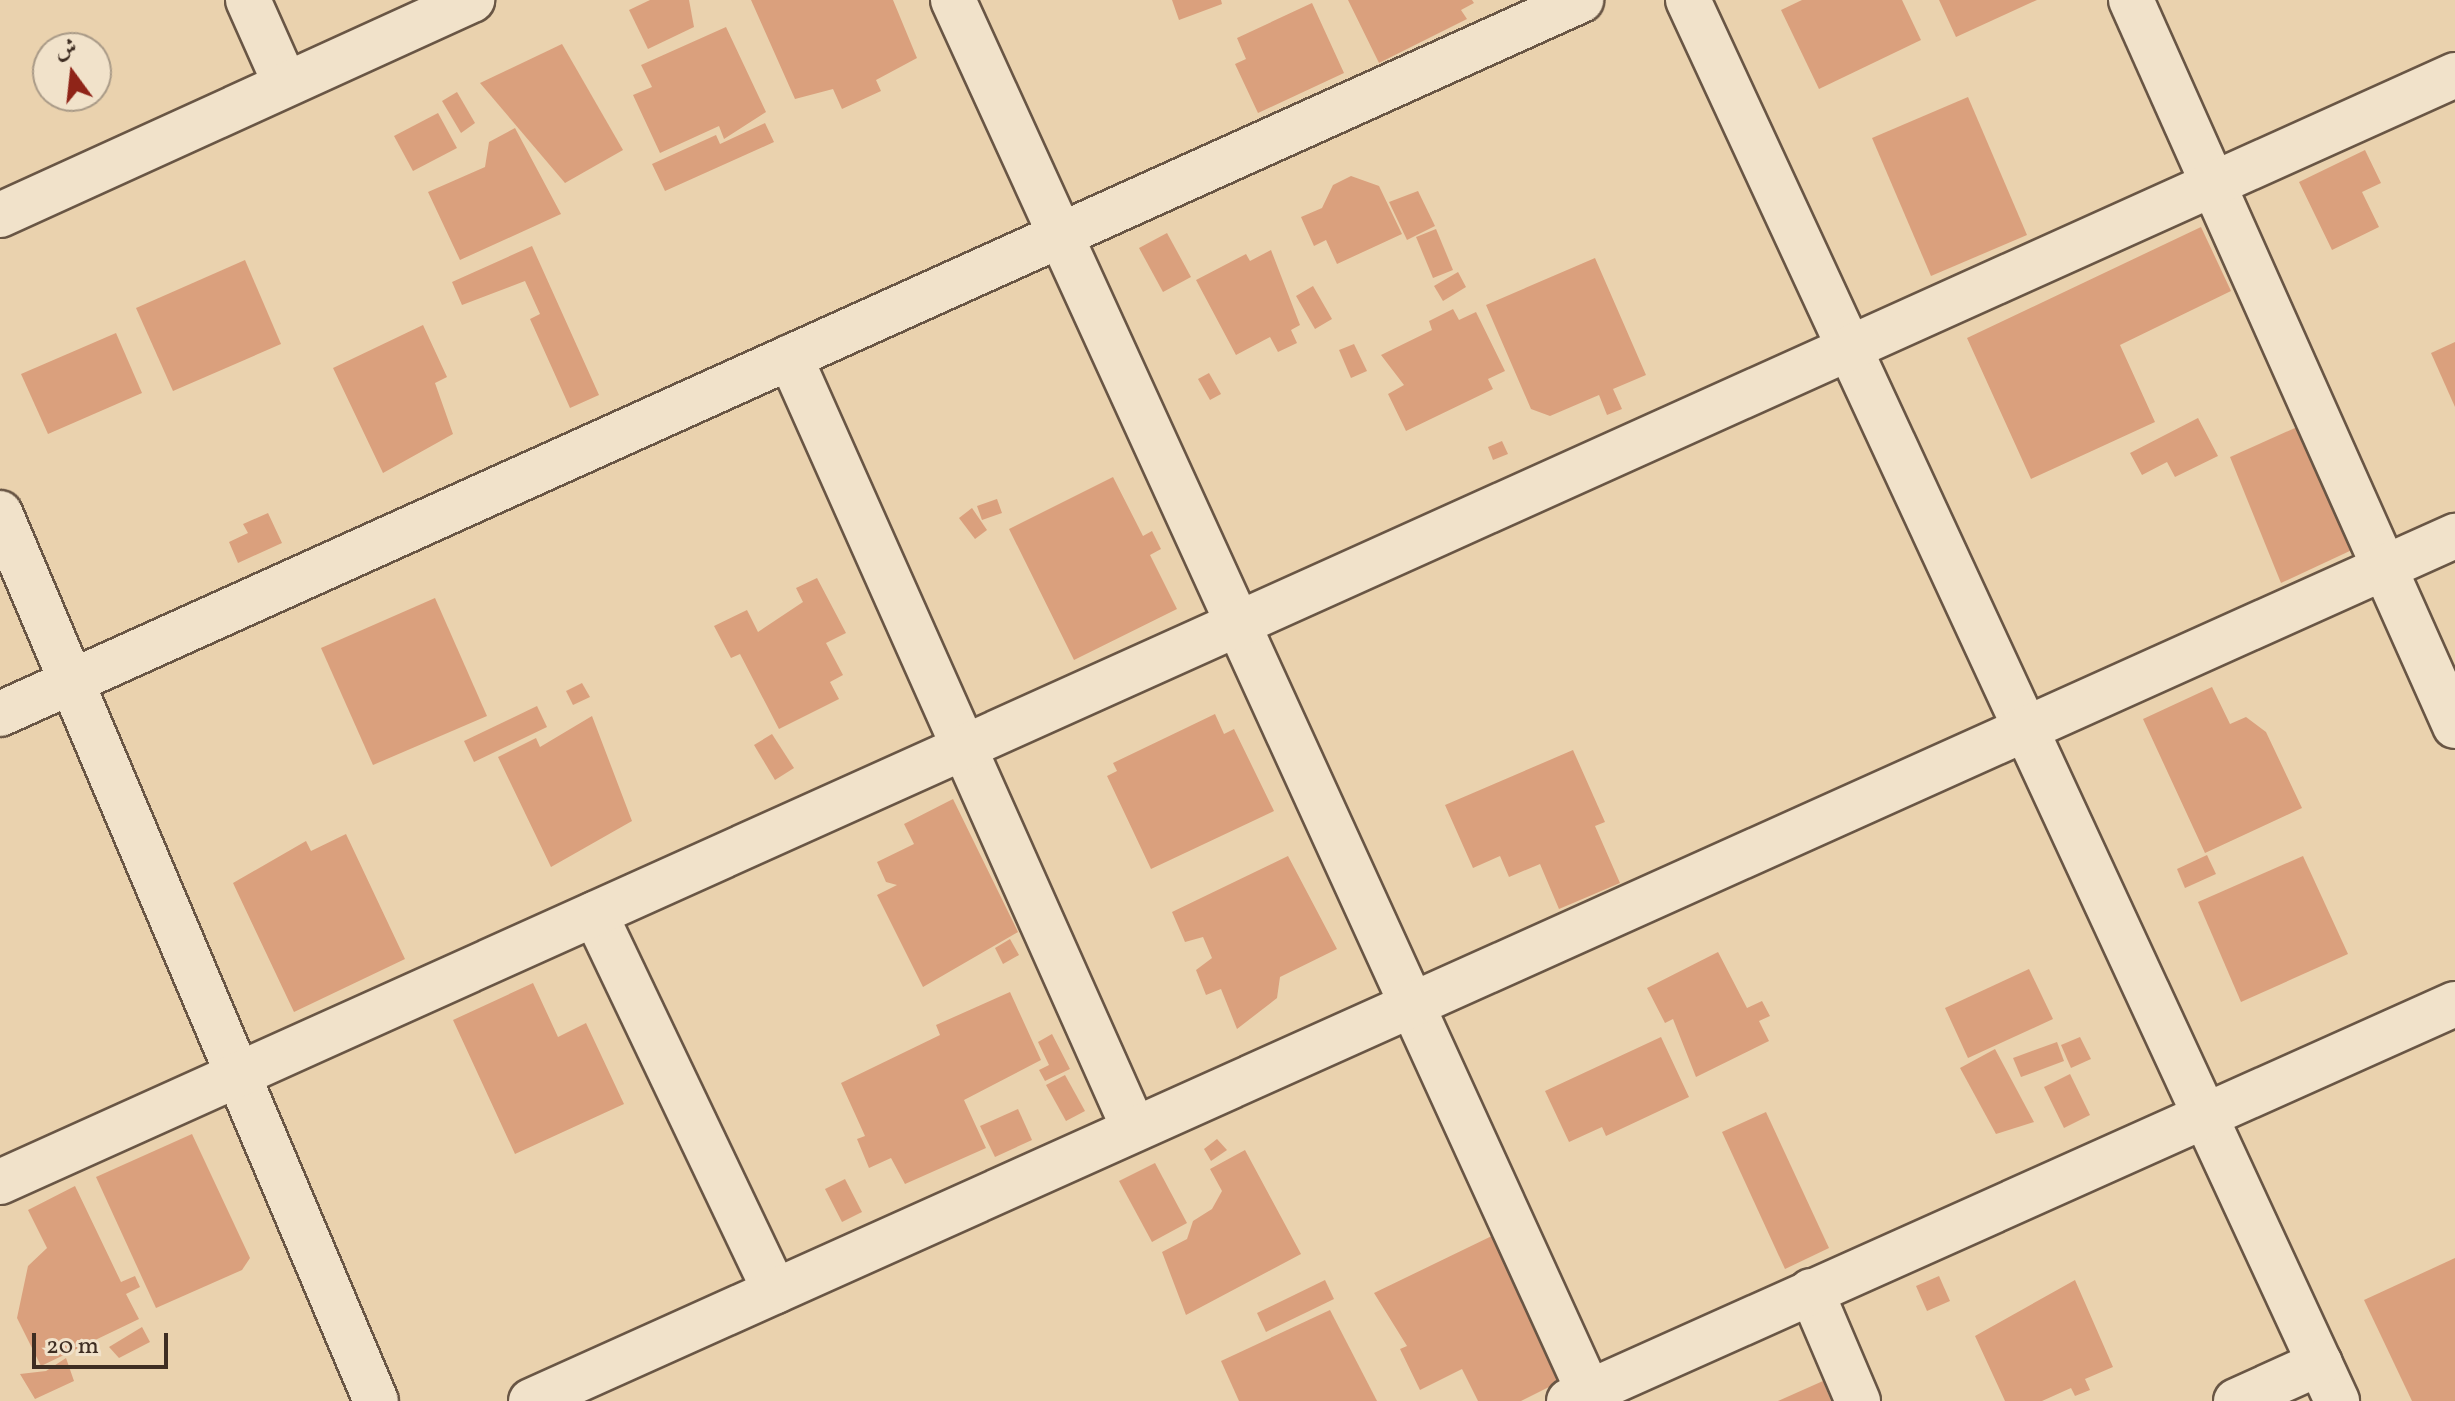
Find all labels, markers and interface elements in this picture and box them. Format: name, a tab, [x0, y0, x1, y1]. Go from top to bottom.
north arrow	[32, 32, 112, 112]
text: ش	[52, 32, 81, 68]
scale bar	[36, 1317, 172, 1367]
text: 20 m	[46, 1330, 99, 1364]

